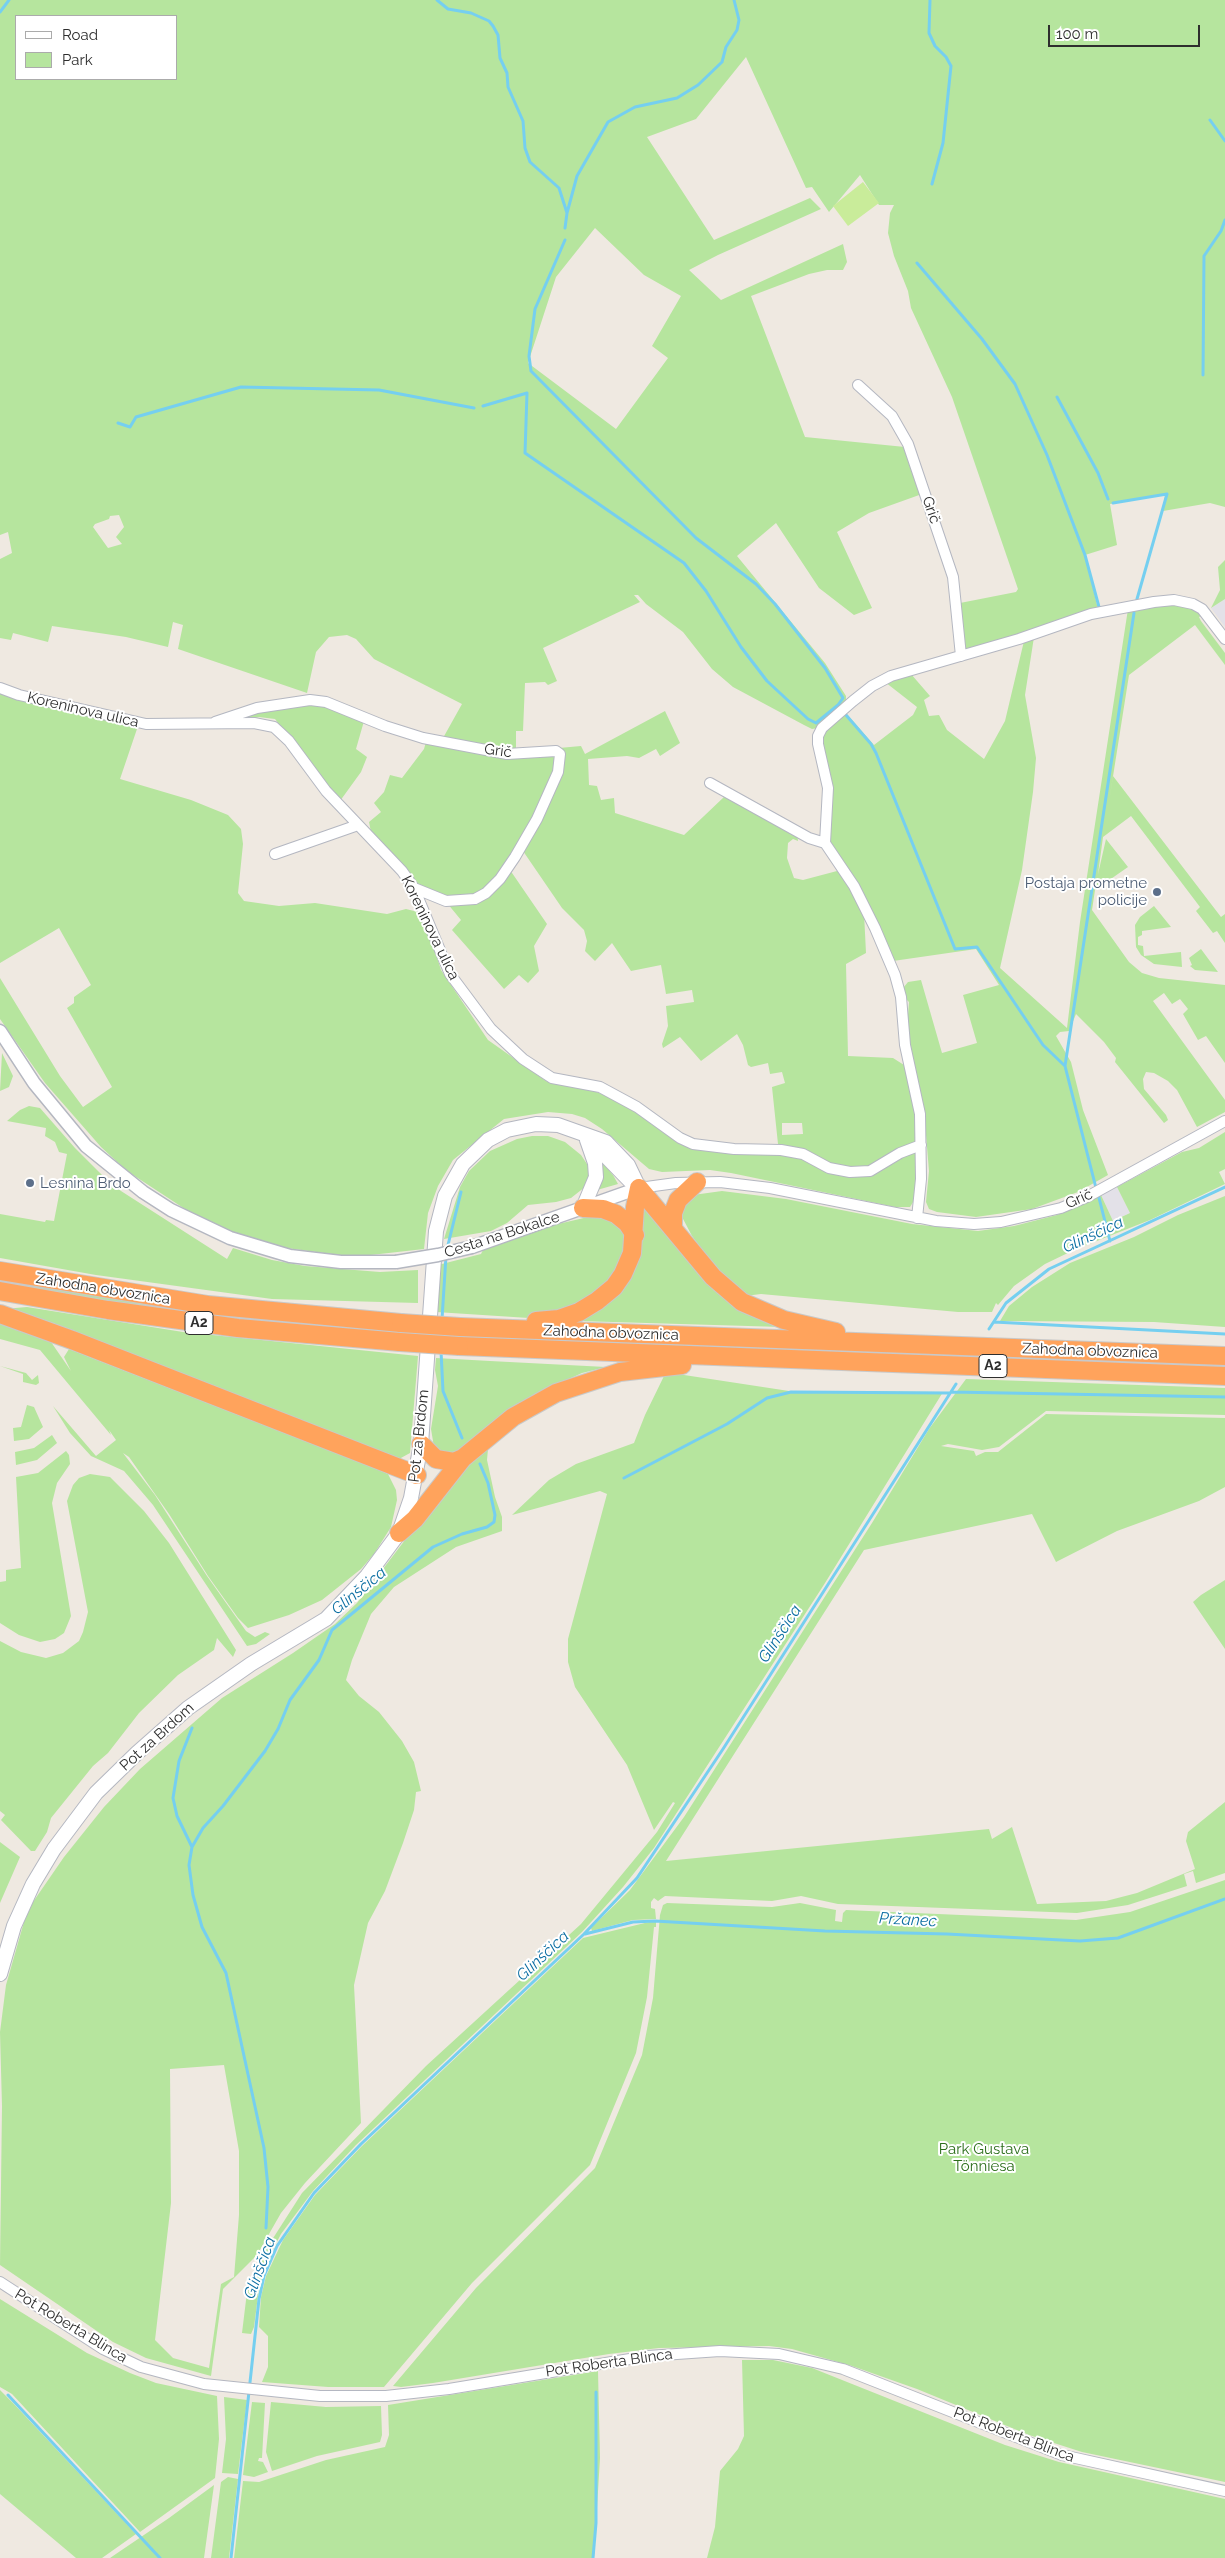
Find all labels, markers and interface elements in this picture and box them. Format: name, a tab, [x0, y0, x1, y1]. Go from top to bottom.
legend	[15, 15, 178, 80]
scale bar	[1050, 15, 1202, 47]
text: 100 m	[1056, 25, 1098, 43]
text: Road	[62, 26, 98, 44]
text: Park	[62, 51, 93, 69]
street label: Grič	[918, 494, 944, 526]
street label: Koreninova ulica	[26, 688, 140, 732]
street label: Grič	[483, 740, 513, 762]
street label: Koreninova ulica	[397, 873, 463, 983]
place label: Postaja prometne policije	[1025, 874, 1147, 909]
marker: Postaja prometne policije	[1151, 886, 1163, 898]
place label: Lesnina Brdo	[40, 1174, 131, 1192]
marker: Lesnina Brdo	[24, 1177, 36, 1189]
street label: Grič	[1063, 1185, 1095, 1213]
street label: Cesta na Bokalce	[442, 1208, 562, 1262]
water label: Glinščica	[1060, 1213, 1126, 1257]
street label: Zahodna obvoznica	[35, 1270, 171, 1308]
road number: A2	[185, 1312, 213, 1335]
street label: Zahodna obvoznica	[543, 1322, 679, 1344]
street label: Zahodna obvoznica	[1022, 1340, 1158, 1362]
road number: A2	[979, 1354, 1007, 1378]
street label: Pot za Brdom	[405, 1389, 433, 1483]
water label: Glinščica	[328, 1563, 390, 1619]
water label: Glinščica	[754, 1602, 806, 1666]
street label: Pot za Brdom	[116, 1699, 198, 1775]
water label: Pržanec	[879, 1909, 937, 1931]
water label: Glinščica	[513, 1927, 573, 1985]
park label: Park Gustava Tönniesa	[939, 2140, 1029, 2175]
water label: Glinščica	[240, 2234, 280, 2302]
street label: Pot Roberta Blinca	[11, 2285, 131, 2367]
street label: Pot Roberta Blinca	[544, 2345, 674, 2381]
street label: Pot Roberta Blinca	[951, 2404, 1077, 2466]

